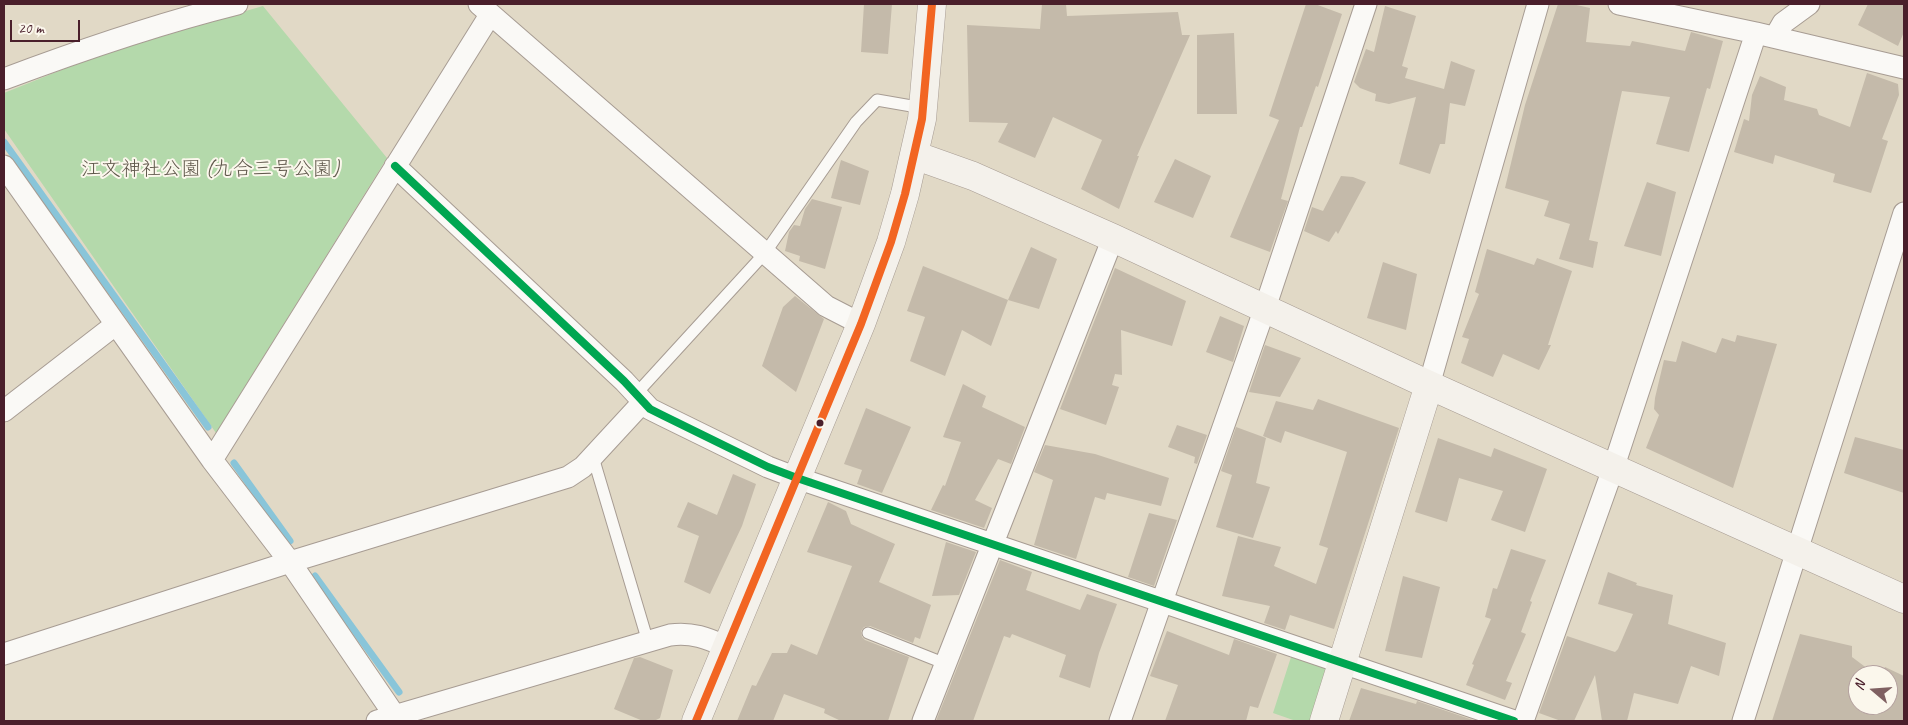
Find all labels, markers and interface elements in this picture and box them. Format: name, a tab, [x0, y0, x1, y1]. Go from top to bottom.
scale bar	[12, 10, 82, 42]
text: 20 m	[18, 19, 44, 38]
park label: 江文神社公園 (九合三号公園)	[81, 158, 339, 182]
unlabelled marker	[815, 418, 825, 428]
north arrow	[1848, 665, 1898, 715]
text: N	[1850, 679, 1869, 692]

